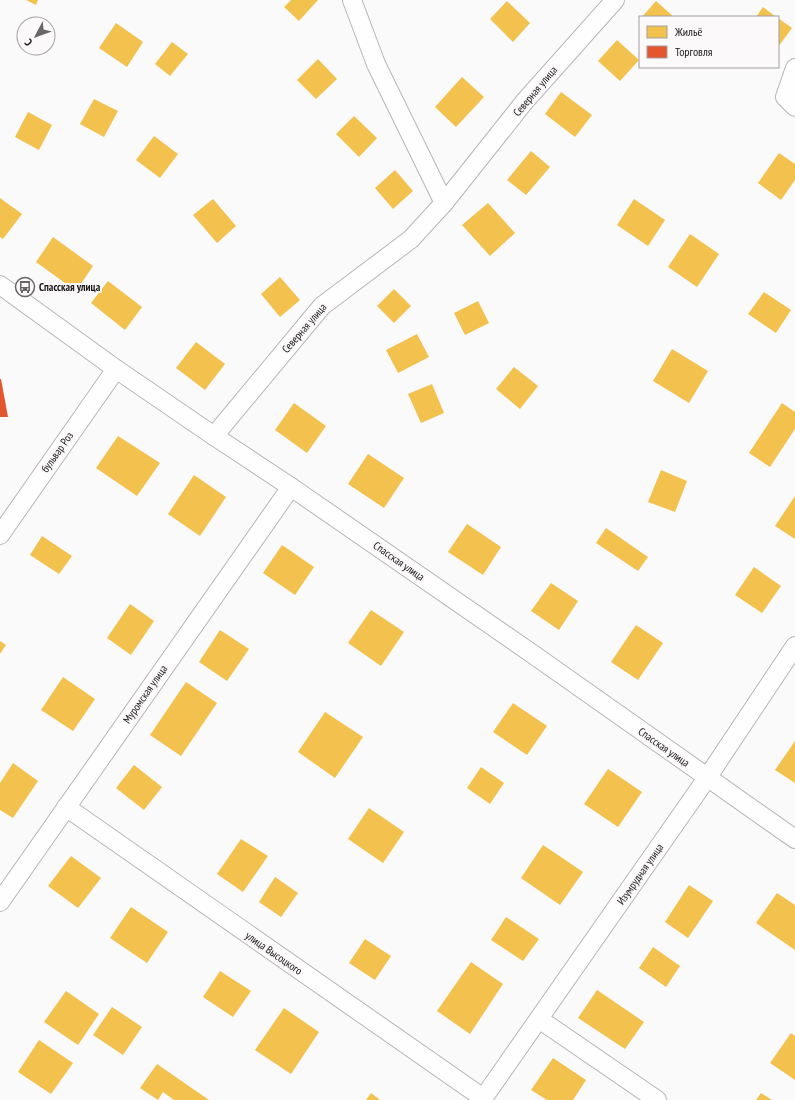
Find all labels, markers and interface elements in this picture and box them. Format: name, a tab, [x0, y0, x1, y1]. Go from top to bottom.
north arrow	[16, 16, 56, 56]
legend	[639, 16, 779, 68]
text: Жильё	[674, 24, 702, 39]
text: С	[22, 36, 35, 49]
text: Торговля	[675, 44, 713, 59]
street label: Северная улица	[510, 63, 560, 119]
bus stop icon: Спасская улица	[14, 276, 36, 298]
place label: Спасская улица	[39, 280, 101, 294]
street label: Северная улица	[279, 300, 329, 356]
street label: бульвар Роз	[38, 429, 76, 475]
street label: Спасская улица	[371, 538, 427, 584]
street label: Муромская улица	[120, 662, 170, 726]
street label: Спасская улица	[636, 724, 692, 770]
street label: Изумрудная улица	[614, 841, 666, 907]
street label: улица Высоцкого	[243, 928, 305, 978]

